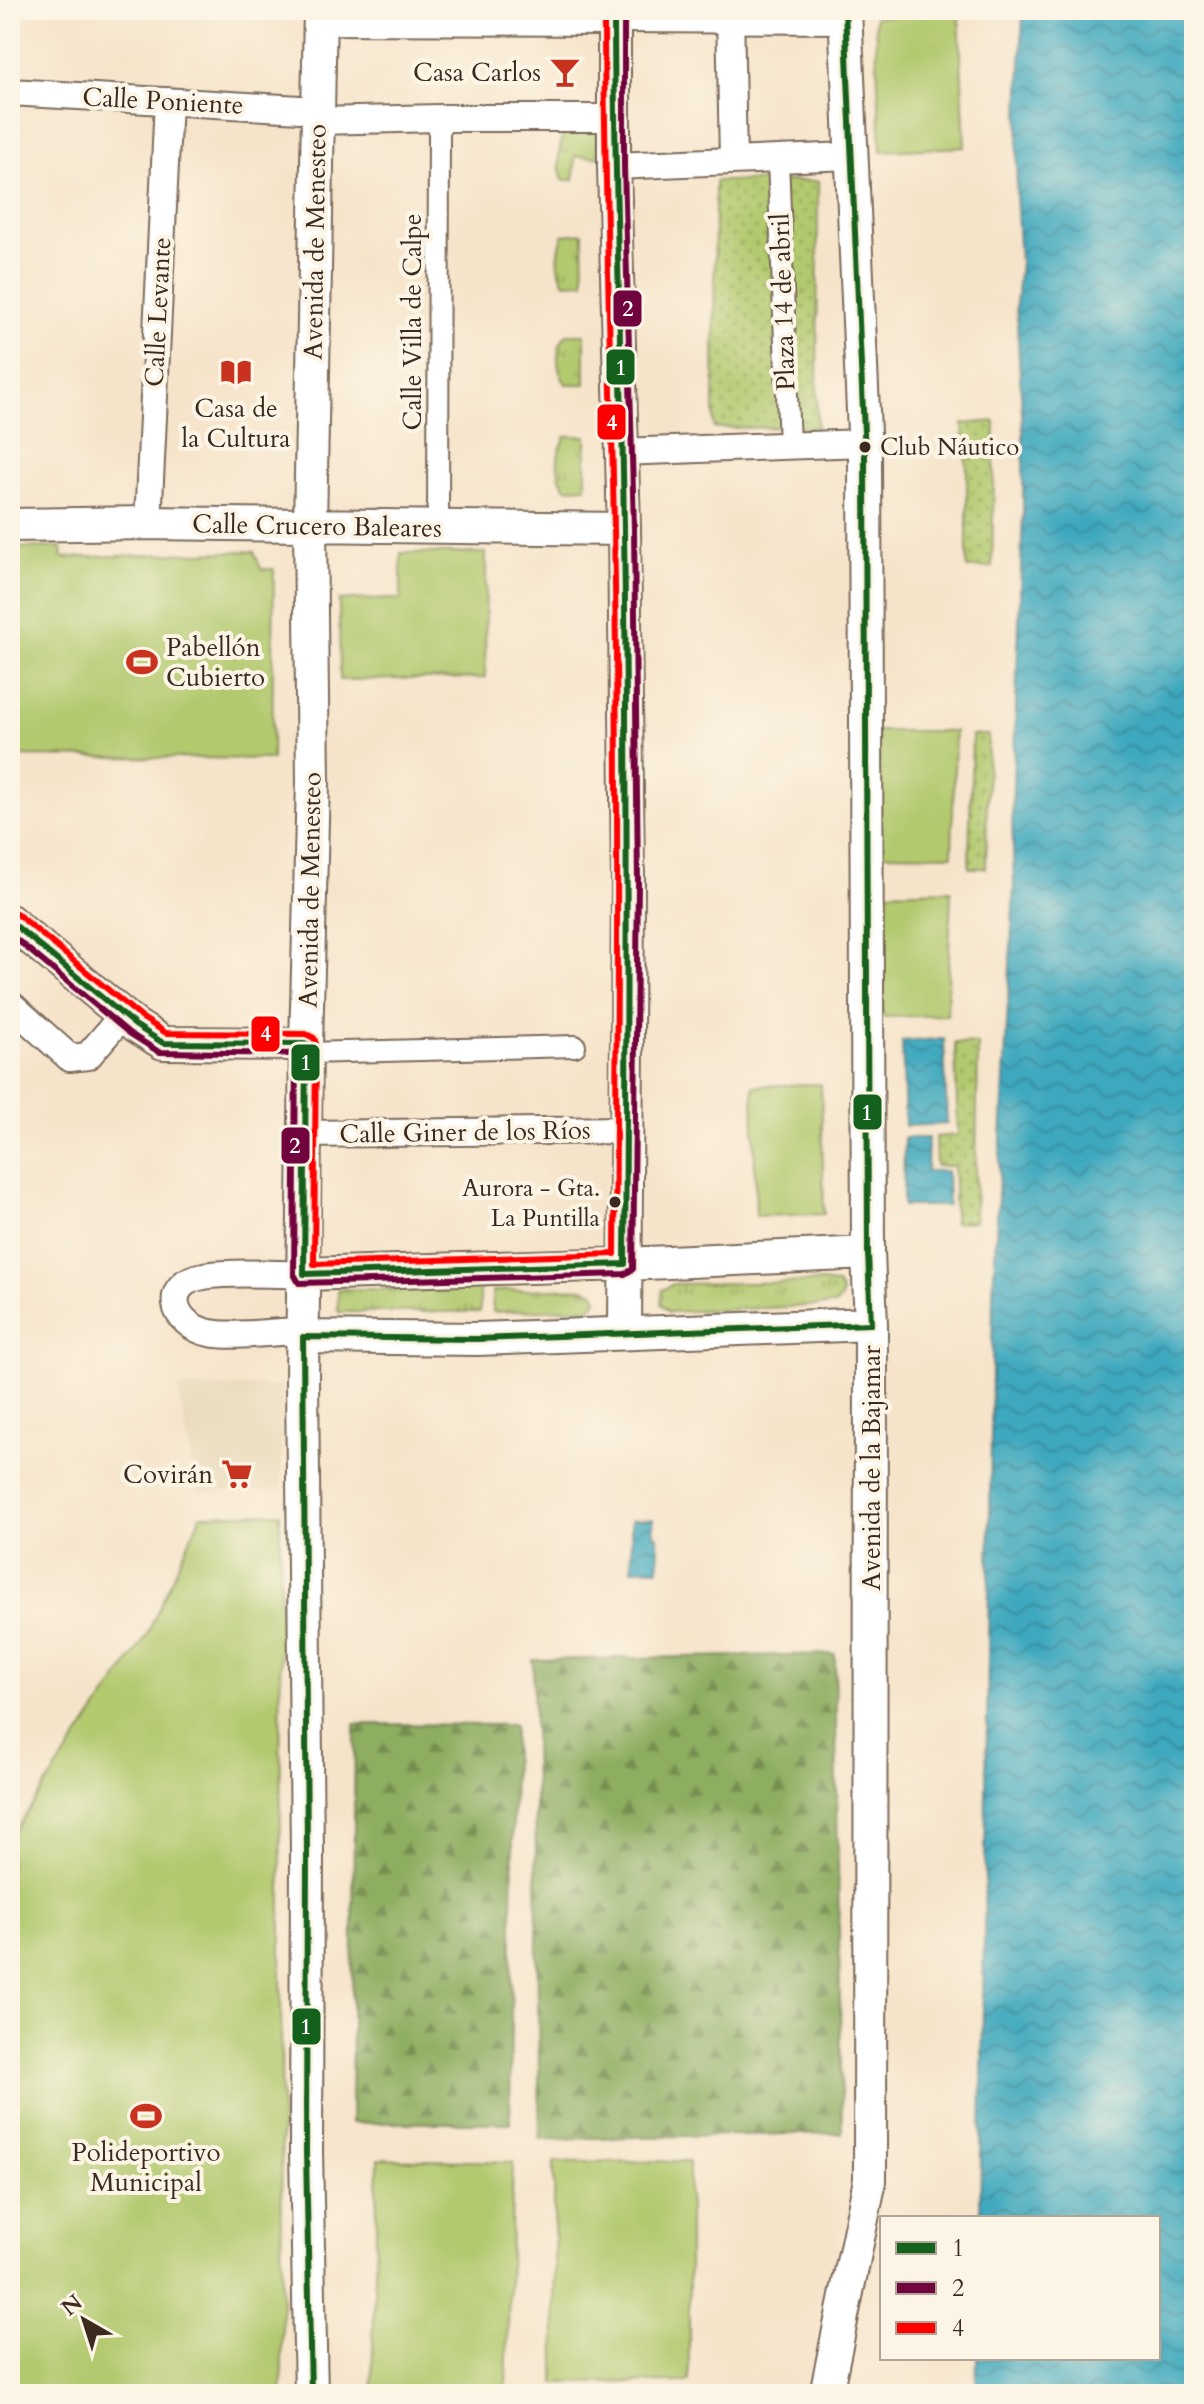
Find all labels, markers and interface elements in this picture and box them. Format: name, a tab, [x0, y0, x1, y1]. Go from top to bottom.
place label: Casa Carlos	[413, 55, 541, 90]
bar icon: Casa Carlos	[548, 55, 582, 89]
street label: Calle Poniente	[82, 79, 244, 123]
street label: Avenida de Menesteo	[295, 124, 335, 360]
street label: Plaza 14 de abril	[762, 212, 804, 392]
street label: Calle Villa de Calpe	[395, 213, 430, 431]
street label: Calle Levante	[137, 236, 179, 388]
line badge: 2	[612, 289, 643, 328]
text: 2	[622, 294, 634, 324]
line badge: 1	[605, 348, 636, 386]
text: 1	[615, 353, 627, 383]
library icon: Casa de la Cultura	[219, 355, 253, 389]
place label: Casa de la Cultura	[182, 391, 290, 456]
line badge: 4	[596, 403, 627, 441]
text: 4	[606, 408, 618, 438]
place label: Club Náutico	[880, 431, 1019, 464]
marker: Club Náutico	[857, 439, 873, 455]
street label: Calle Crucero Baleares	[192, 506, 442, 546]
place label: Pabellón Cubierto	[166, 630, 265, 695]
sports icon: Pabellón Cubierto	[125, 645, 159, 679]
street label: Avenida de Menesteo	[290, 772, 330, 1008]
line badge: 4	[250, 1015, 281, 1053]
text: 4	[260, 1019, 272, 1049]
line badge: 1	[290, 1043, 321, 1082]
text: 1	[300, 1048, 312, 1078]
line badge: 1	[852, 1093, 883, 1131]
text: 1	[861, 1098, 873, 1128]
street label: Calle Giner de los Ríos	[339, 1112, 591, 1152]
line badge: 2	[280, 1126, 311, 1165]
text: 2	[289, 1131, 301, 1161]
place label: Aurora - Gta. La Puntilla	[462, 1172, 601, 1235]
marker: Aurora - Gta. La Puntilla	[607, 1194, 623, 1210]
street label: Avenida de la Bajamar	[854, 1345, 889, 1591]
place label: Covirán	[123, 1457, 213, 1492]
supermarket icon: Covirán	[220, 1457, 254, 1491]
line badge: 1	[291, 2007, 322, 2046]
text: 1	[300, 2012, 312, 2042]
sports icon: Polideportivo Municipal	[129, 2099, 163, 2133]
place label: Polideportivo Municipal	[71, 2135, 221, 2200]
legend	[880, 2216, 1160, 2360]
text: 1	[952, 2232, 964, 2265]
text: 2	[952, 2272, 964, 2305]
north arrow	[44, 2280, 124, 2360]
text: N	[55, 2288, 89, 2323]
text: 4	[952, 2312, 964, 2345]

